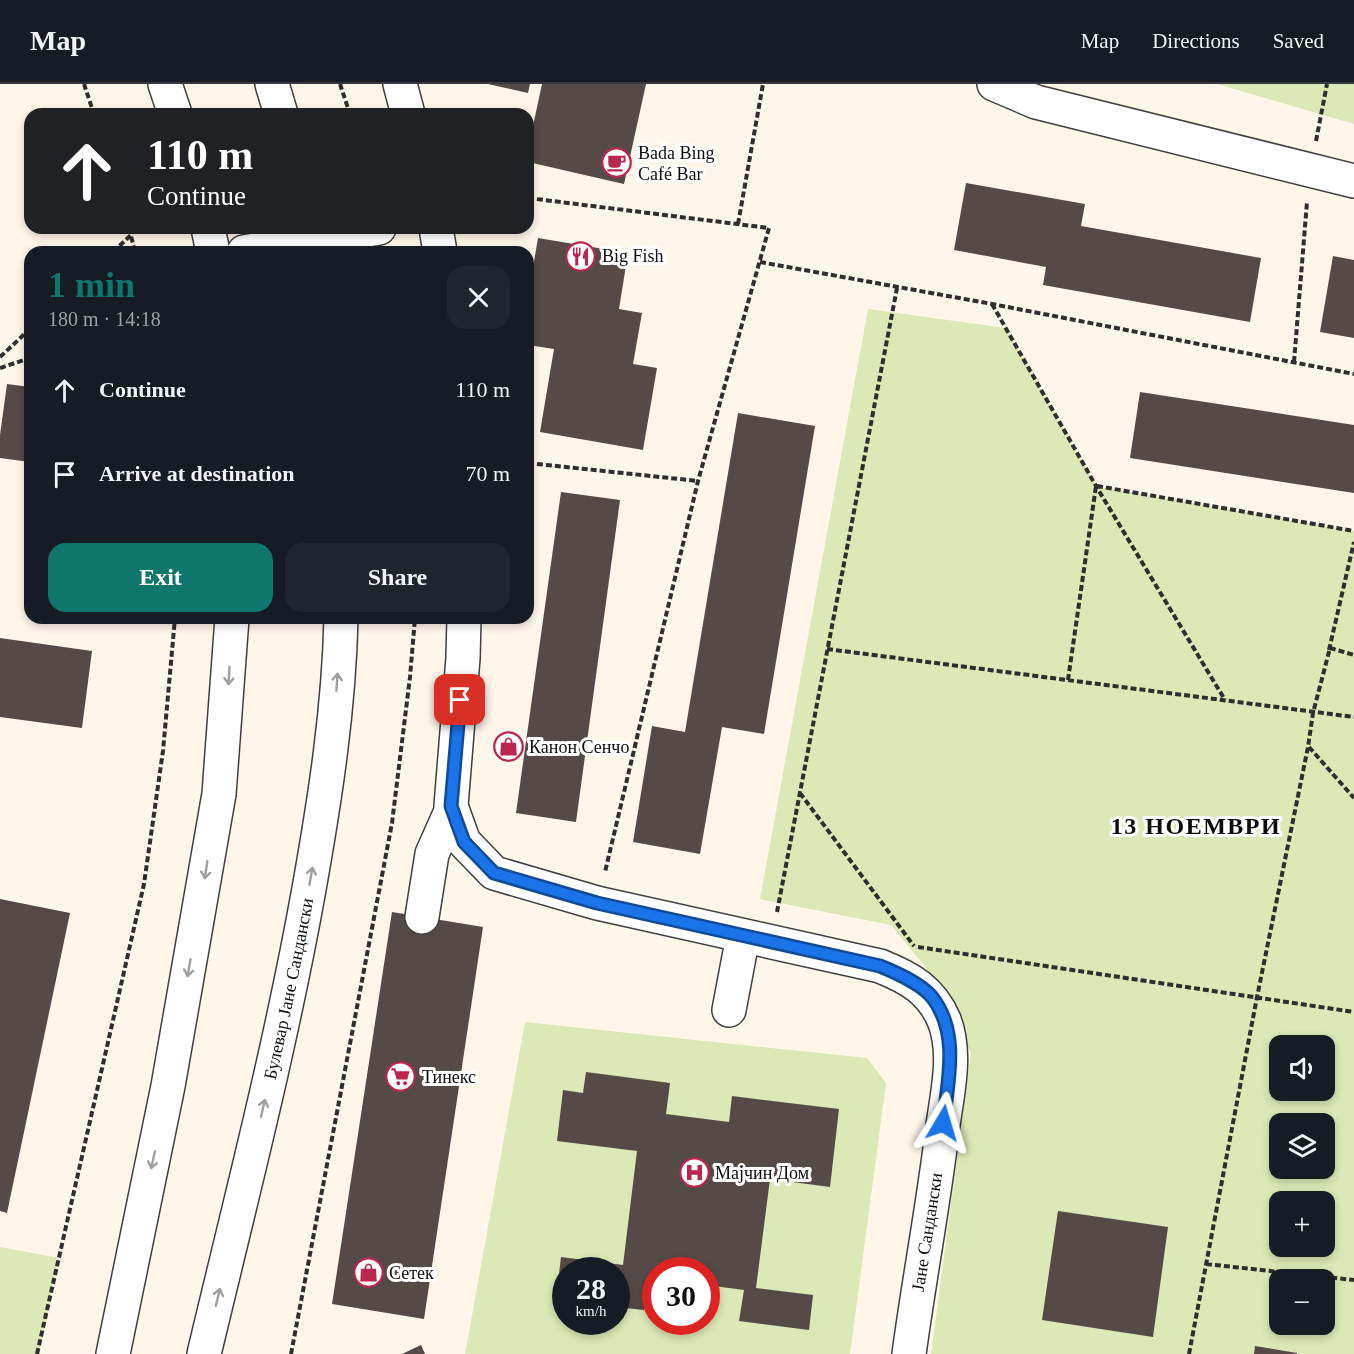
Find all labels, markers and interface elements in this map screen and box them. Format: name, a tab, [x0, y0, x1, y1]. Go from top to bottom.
text: Map	[30, 25, 86, 56]
text: Map	[1081, 29, 1119, 53]
text: Directions	[1152, 29, 1240, 53]
text: Saved	[1273, 29, 1324, 53]
icon: ahead	[48, 132, 126, 210]
text: 110 m	[147, 132, 253, 178]
place label: Bada Bing Café Bar	[638, 143, 715, 184]
cafe icon: Bada Bing Café Bar	[601, 147, 633, 179]
text: Continue	[147, 181, 246, 211]
restaurant icon: Big Fish	[565, 240, 597, 272]
place label: Big Fish	[602, 246, 664, 266]
text: 1 min	[48, 265, 135, 305]
button: close	[447, 266, 510, 329]
text: 180 m · 14:18	[48, 308, 161, 330]
icon: ahead	[48, 374, 81, 407]
text: Continue	[99, 377, 186, 402]
text: 110 m	[455, 377, 510, 402]
icon: arrive	[48, 458, 81, 491]
text: Arrive at destination	[99, 461, 295, 486]
text: 70 m	[465, 461, 510, 486]
button: Exit	[48, 543, 273, 612]
button: Share	[285, 543, 510, 612]
one-way arrow	[223, 666, 234, 686]
one-way arrow	[332, 673, 343, 693]
pin	[434, 674, 485, 725]
icon: arrive	[443, 683, 476, 716]
shop icon: Канон Сенчо	[492, 731, 524, 763]
place label: Канон Сенчо	[529, 737, 629, 757]
district label: 13 НОЕМВРИ	[1111, 813, 1281, 839]
one-way arrow	[201, 860, 212, 879]
one-way arrow	[306, 866, 317, 886]
street label: Булевар Јане Сандански	[260, 896, 317, 1081]
one-way arrow	[183, 958, 194, 978]
map controls	[1269, 1035, 1335, 1335]
button: sound	[1269, 1035, 1335, 1101]
supermarket icon: Тинекс	[385, 1061, 417, 1093]
place label: Тинекс	[422, 1067, 476, 1087]
position arrow	[911, 1091, 975, 1155]
one-way arrow	[258, 1098, 270, 1117]
button: layers	[1269, 1113, 1335, 1179]
one-way arrow	[147, 1149, 158, 1169]
hospital icon: Мајчин Дом	[678, 1157, 710, 1189]
place label: Мајчин Дом	[715, 1163, 809, 1183]
street label: Јане Сандански	[908, 1171, 946, 1293]
button: +	[1269, 1191, 1335, 1257]
shop icon: Сетек	[352, 1257, 384, 1289]
speed limit sign: 30	[642, 1257, 720, 1335]
place label: Сетек	[389, 1263, 434, 1283]
button: −	[1269, 1269, 1335, 1335]
text: 28	[576, 1272, 606, 1305]
one-way arrow	[212, 1288, 224, 1307]
text: km/h	[576, 1303, 606, 1319]

